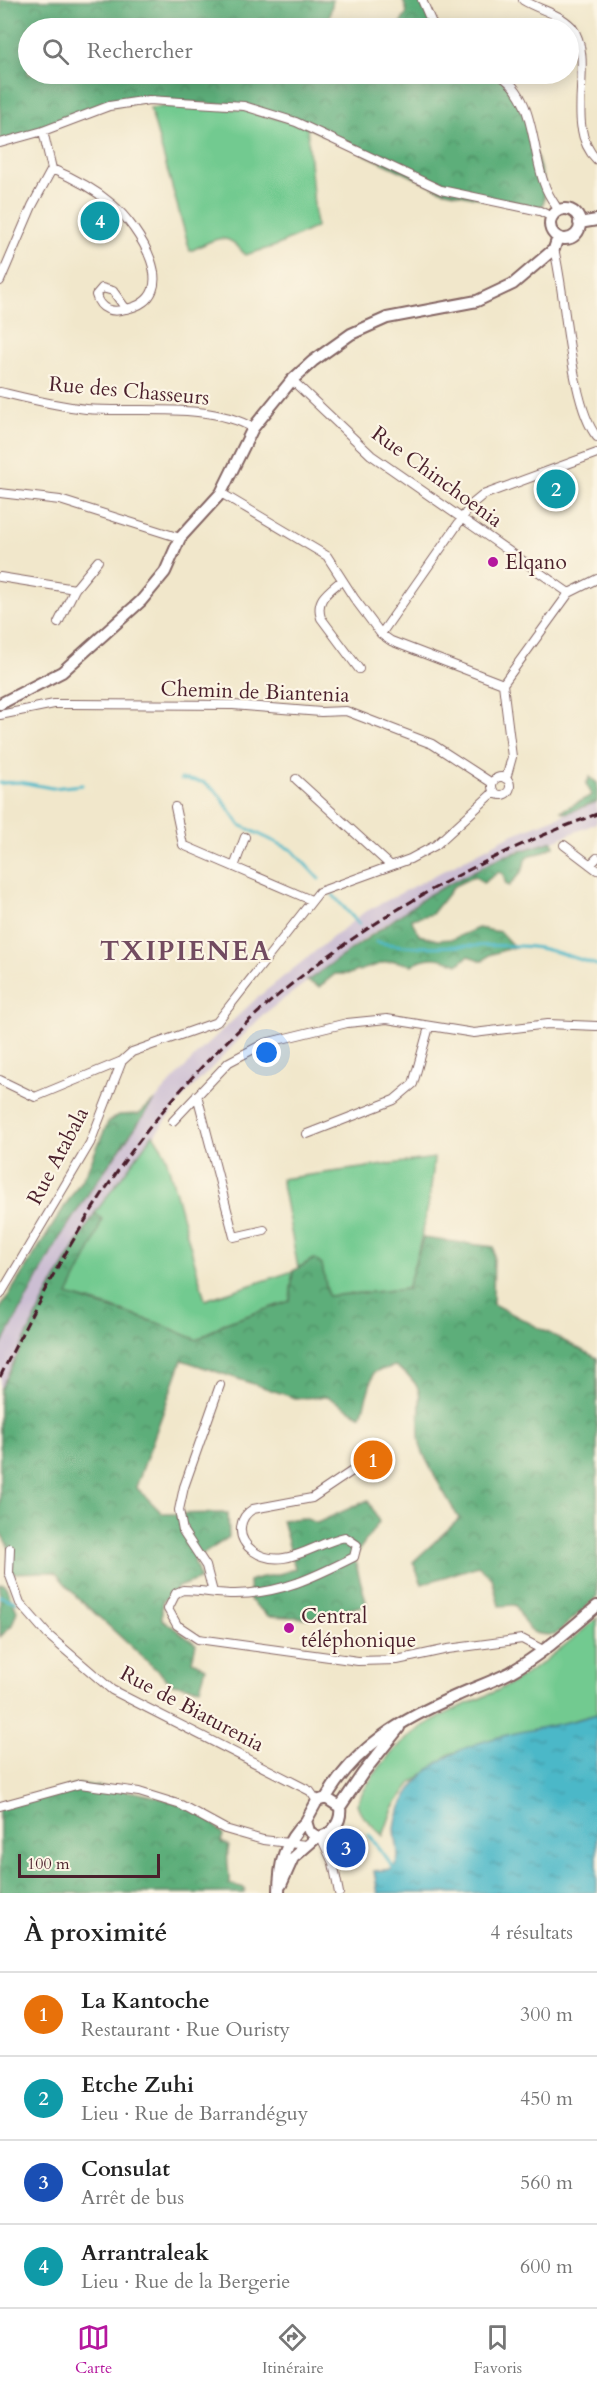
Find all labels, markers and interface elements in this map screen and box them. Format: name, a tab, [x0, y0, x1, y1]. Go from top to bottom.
search box	[18, 18, 579, 84]
icon: search	[39, 35, 72, 68]
text: Rechercher	[87, 36, 192, 66]
pin: 4	[80, 198, 120, 244]
street label: Rue des Chasseurs	[47, 370, 211, 412]
street label: Rue Chinchoenia	[366, 420, 508, 534]
pin: 2	[536, 466, 576, 512]
place label: Elqano	[505, 548, 567, 577]
marker: Elqano	[486, 555, 500, 569]
street label: Chemin de Biantenia	[160, 674, 350, 710]
district label: TXIPIENEA	[100, 933, 272, 970]
your location	[252, 1038, 281, 1067]
street label: Rue Atabala	[20, 1102, 96, 1210]
pin: 1	[354, 1438, 392, 1482]
place label: Central téléphonique	[301, 1602, 416, 1655]
marker: Central téléphonique	[282, 1621, 296, 1635]
street label: Rue de Biaturenia	[115, 1659, 269, 1759]
pin: 3	[326, 1826, 366, 1870]
scale bar	[18, 1851, 160, 1878]
text: 100 m	[27, 1853, 69, 1875]
text: À proximité	[24, 1915, 167, 1950]
text: 4 résultats	[490, 1919, 573, 1946]
text: La Kantoche	[81, 1986, 210, 2016]
text: 1	[38, 2001, 49, 2028]
text: 300 m	[520, 2001, 573, 2028]
text: Restaurant · Rue Ouristy	[81, 2016, 290, 2043]
text: Etche Zuhi	[81, 2070, 194, 2100]
text: 2	[38, 2085, 49, 2112]
text: 450 m	[520, 2085, 573, 2112]
text: Lieu · Rue de Barrandéguy	[81, 2100, 308, 2127]
text: Consulat	[81, 2154, 170, 2184]
text: 3	[38, 2169, 49, 2196]
text: 560 m	[520, 2169, 573, 2196]
text: Arrêt de bus	[81, 2184, 184, 2211]
text: Arrantraleak	[81, 2238, 209, 2268]
text: 4	[38, 2253, 49, 2280]
text: 600 m	[520, 2253, 573, 2280]
text: Lieu · Rue de la Bergerie	[81, 2268, 290, 2295]
tab: Carte	[75, 2321, 112, 2379]
tab: Itinéraire	[262, 2321, 324, 2379]
tab: Favoris	[474, 2321, 522, 2379]

